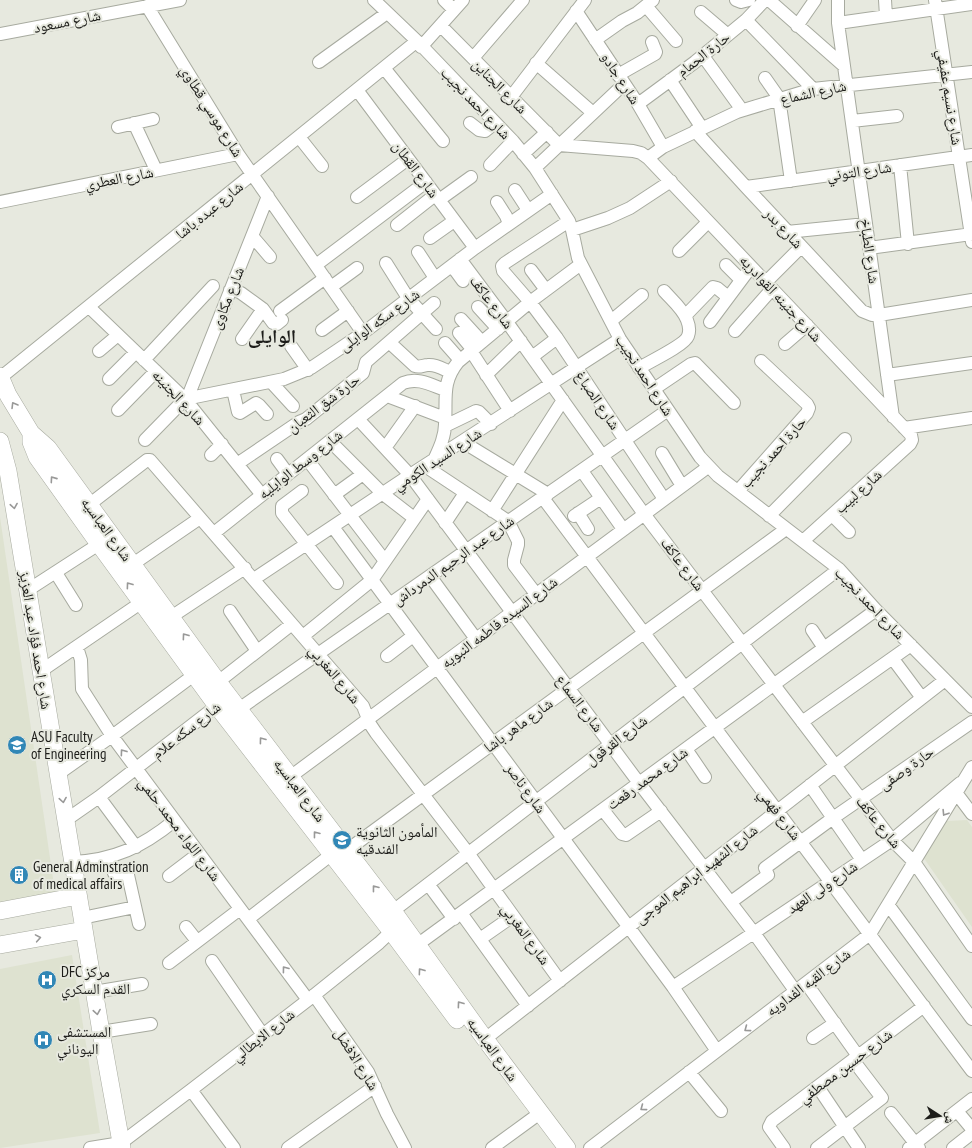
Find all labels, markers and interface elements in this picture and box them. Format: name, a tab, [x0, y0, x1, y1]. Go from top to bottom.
street label: شارع مسعود	[32, 5, 102, 38]
street label: حارة الحمام	[673, 27, 734, 82]
street label: شارع جادو	[596, 48, 645, 108]
street label: شارع نسيم عفيفي	[930, 48, 967, 147]
street label: شارع الجناين	[468, 54, 532, 118]
street label: شارع موسي قطاوي	[174, 62, 248, 162]
street label: شارع احمد نجيب	[436, 63, 515, 144]
street label: شارع الشماع	[778, 76, 848, 109]
street label: شارع القطان	[388, 137, 444, 202]
street label: شارع التوني	[825, 157, 893, 188]
street label: شارع العطري	[83, 162, 156, 197]
street label: شارع عبده باشا	[171, 177, 247, 244]
street label: شارع بدر	[759, 203, 808, 253]
street label: شارع الطباخ	[855, 217, 884, 285]
street label: شارع جنينه القوادريه	[735, 250, 826, 346]
street label: شارع مكاوى	[206, 264, 249, 332]
street label: شارع عاكف	[465, 272, 518, 333]
street label: شارع سكه الوايلى	[335, 284, 424, 356]
district label: الوايلى	[248, 324, 296, 348]
street label: شارع احمد نجيب	[611, 331, 678, 420]
street label: شارع الجنينه	[148, 365, 210, 430]
street label: شارع الصباغ	[570, 367, 625, 434]
street label: حارة شق الثعبان	[283, 369, 364, 437]
one-way arrow	[12, 402, 19, 409]
street label: حارة احمد نجيب	[736, 412, 810, 492]
street label: شارع السيد الكومي	[389, 423, 487, 497]
street label: شارع وسط الوايليه	[254, 425, 347, 504]
street label: شارع لبيب	[830, 465, 886, 518]
one-way arrow	[51, 477, 58, 484]
street label: شارع العباسيه	[76, 493, 137, 566]
one-way arrow	[9, 503, 18, 509]
street label: شارع عبد الرحيم الدمرداش	[388, 511, 518, 610]
street label: شارع عاكف	[656, 534, 709, 595]
street label: شارع احمد نجيب	[830, 563, 909, 644]
street label: شارع احمد فؤاد عبد العزيز	[15, 568, 56, 711]
street label: شارع السيده فاطمه النبويه	[437, 572, 562, 673]
one-way arrow	[126, 582, 134, 589]
one-way arrow	[182, 633, 190, 640]
street label: شارع المغربي	[303, 641, 365, 709]
street label: شارع السماع	[551, 670, 608, 736]
street label: شارع ماهر باشا	[480, 694, 557, 757]
street label: شارع سكه علام	[148, 697, 225, 764]
street label: شارع القرقول	[581, 711, 651, 770]
place label: ASU Faculty of Engineering	[31, 727, 106, 763]
school or university icon: ASU Faculty of Engineering	[6, 734, 28, 756]
one-way arrow	[260, 738, 267, 745]
street label: شارع محمد رفعت	[603, 742, 692, 815]
street label: حارة وصفى	[875, 742, 938, 795]
one-way arrow	[121, 750, 128, 757]
street label: شارع العباسيه	[269, 754, 330, 826]
street label: شارع ناصر	[500, 758, 551, 818]
street label: شارع اللواء محمد حلمي	[132, 773, 225, 887]
street label: شارع فهمي	[752, 784, 806, 846]
street label: شارع عاكف	[851, 792, 906, 853]
one-way arrow	[58, 797, 66, 803]
one-way arrow	[942, 809, 950, 816]
street label: شارع الشهيد ابراهيم الموجى	[631, 820, 762, 929]
place label: المأمون الثانوية الفندقيه	[356, 822, 438, 858]
school or university icon: المأمون الثانوية الفندقيه	[331, 829, 353, 851]
one-way arrow	[314, 832, 321, 839]
street label: شارع ولى العهد	[783, 856, 862, 918]
place label: General Adminstration of medical affairs	[33, 857, 149, 893]
building icon: General Adminstration of medical affairs	[8, 864, 30, 886]
one-way arrow	[373, 886, 380, 893]
street label: شارع المغربي	[495, 900, 555, 970]
one-way arrow	[35, 934, 41, 942]
street label: شارع القبه الفداويه	[762, 944, 855, 1021]
place label: DFC مركز القدم السكري	[61, 962, 130, 1000]
one-way arrow	[282, 966, 289, 973]
one-way arrow	[418, 968, 426, 975]
hospital icon: DFC مركز القدم السكري	[36, 969, 58, 991]
one-way arrow	[458, 1002, 465, 1009]
street label: شارع الايطالي	[228, 1004, 300, 1068]
one-way arrow	[92, 1008, 101, 1015]
street label: شارع العباسيه	[462, 1013, 523, 1086]
place label: المستشفى اليوناني	[57, 1022, 111, 1060]
street label: شارع الافضل	[330, 1024, 384, 1094]
one-way arrow	[744, 1024, 751, 1031]
street label: شارع حسين مصطفي	[794, 1024, 897, 1110]
hospital icon: المستشفى اليوناني	[32, 1029, 54, 1051]
north arrow	[920, 1096, 960, 1136]
one-way arrow	[641, 1103, 648, 1110]
text: ش	[941, 1111, 958, 1126]

